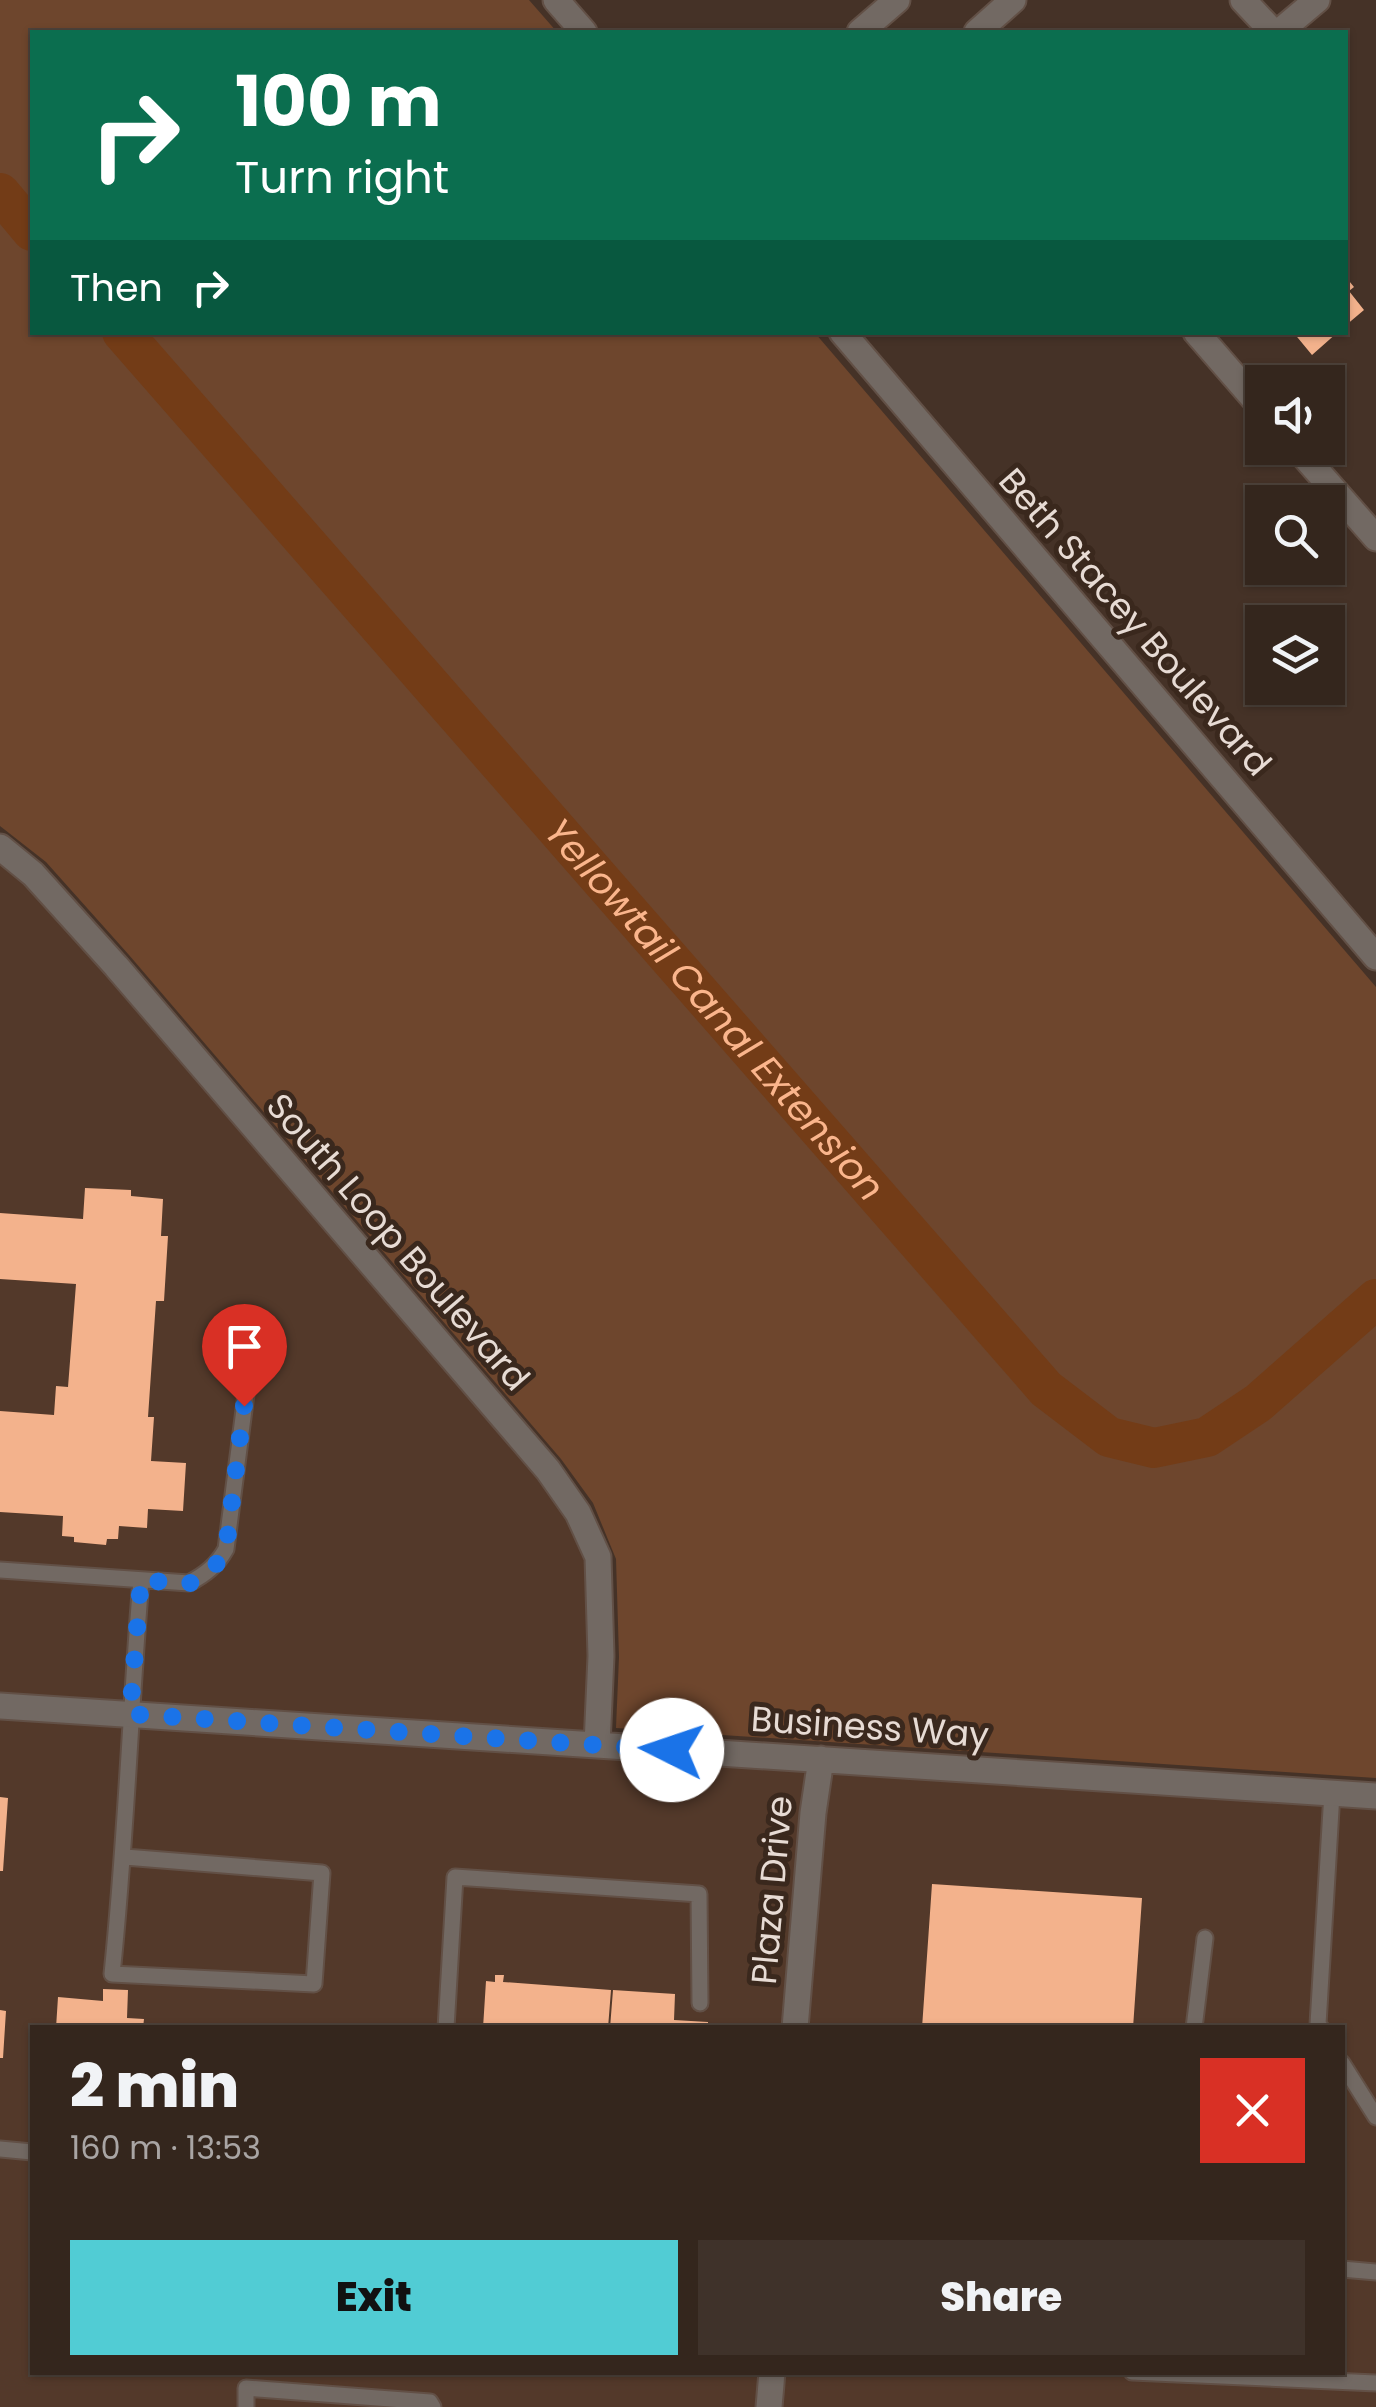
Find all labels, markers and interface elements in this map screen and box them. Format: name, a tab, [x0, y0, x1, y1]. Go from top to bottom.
text: 100 m	[235, 52, 442, 151]
icon: right	[70, 70, 200, 200]
text: Turn right	[235, 146, 449, 209]
icon: right	[183, 260, 238, 315]
text: Then	[70, 261, 163, 314]
map controls	[1245, 365, 1345, 705]
button: sound	[1245, 365, 1345, 465]
street label: Beth Stacey Boulevard	[988, 457, 1283, 786]
button: search	[1245, 485, 1345, 585]
button: layers	[1245, 605, 1345, 705]
water label: Yellowtail Canal Extension	[533, 806, 897, 1212]
street label: South Loop Boulevard	[255, 1082, 541, 1401]
pin	[202, 1304, 287, 1407]
icon: arrive	[217, 1319, 272, 1374]
street label: Business Way	[749, 1694, 991, 1759]
position arrow	[620, 1698, 724, 1802]
street label: Plaza Drive	[739, 1794, 804, 1986]
text: 2 min	[70, 2044, 239, 2128]
button: close	[1200, 2058, 1305, 2163]
text: 160 m · 13:53	[70, 2125, 261, 2170]
button: Exit	[70, 2240, 678, 2355]
button: Share	[698, 2240, 1305, 2355]

